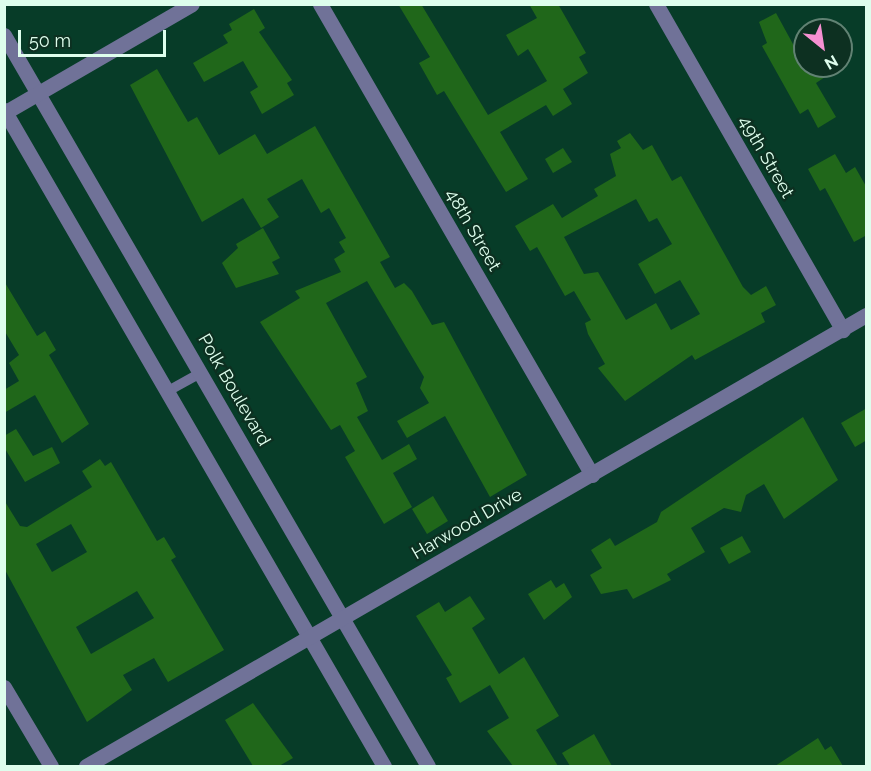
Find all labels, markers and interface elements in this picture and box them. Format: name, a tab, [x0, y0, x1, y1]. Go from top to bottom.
scale bar	[21, 18, 170, 56]
north arrow	[793, 18, 853, 78]
text: 50 m	[29, 30, 71, 51]
text: N	[821, 51, 841, 74]
street label: 49th Street	[734, 112, 798, 202]
street label: 48th Street	[441, 185, 505, 275]
street label: Polk Boulevard	[193, 330, 275, 450]
street label: Harwood Drive	[408, 484, 526, 564]

